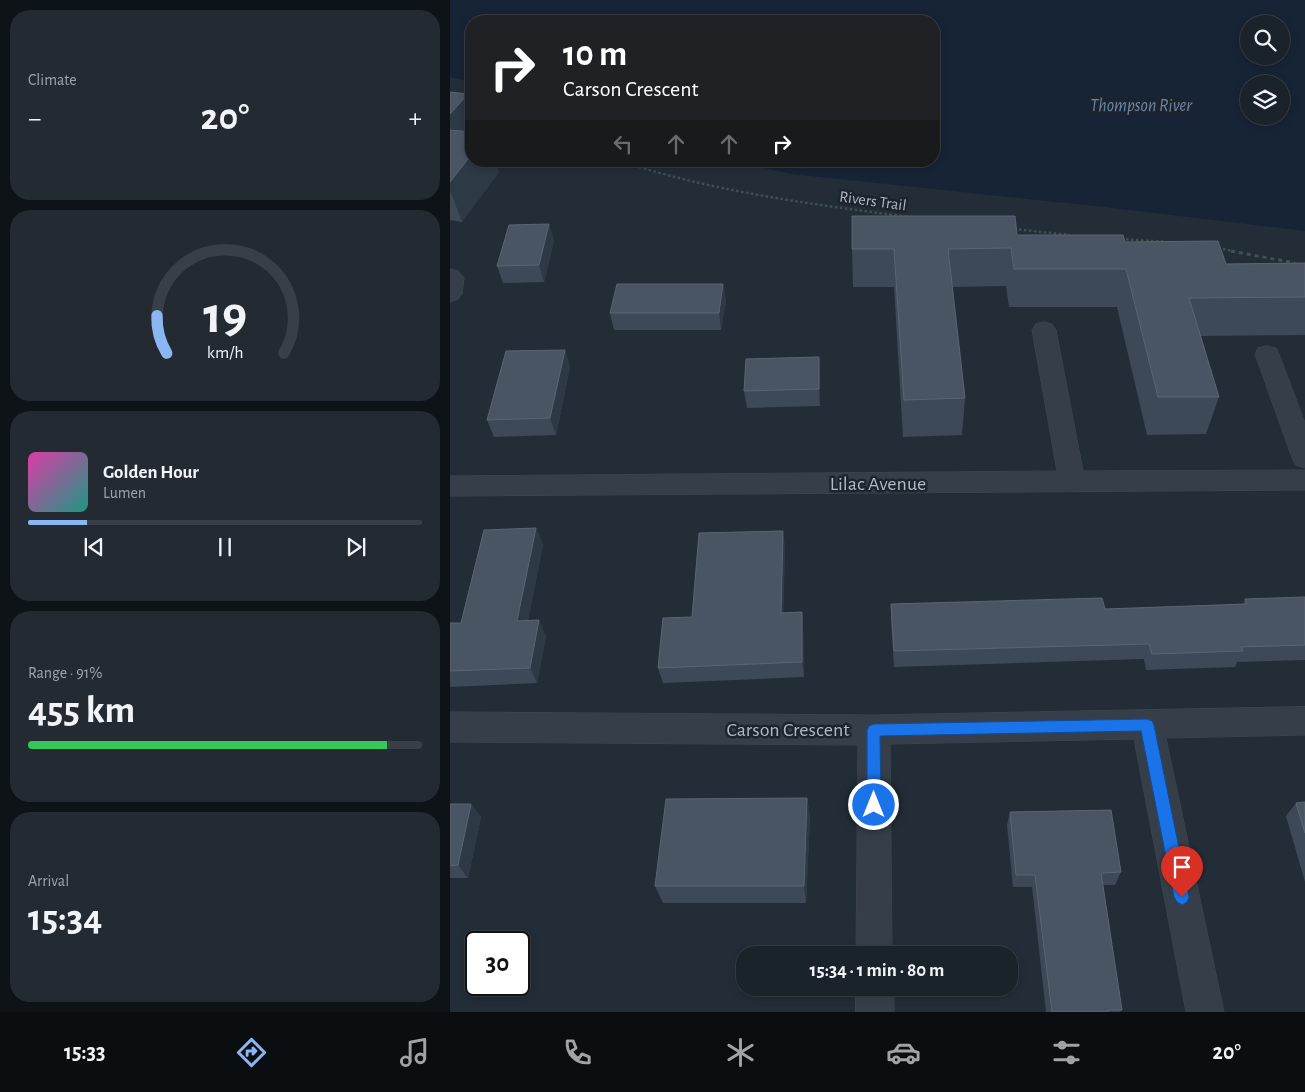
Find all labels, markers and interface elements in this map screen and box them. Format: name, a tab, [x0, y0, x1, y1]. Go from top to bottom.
map controls	[1240, 15, 1290, 125]
button: search	[1240, 15, 1290, 65]
icon: right	[480, 35, 545, 100]
text: 10 m	[563, 37, 627, 72]
text: Climate	[28, 72, 77, 88]
button: layers	[1240, 75, 1290, 125]
text: Carson Crescent	[563, 78, 699, 100]
water label: Thompson River	[1090, 97, 1193, 115]
text: 20°	[201, 99, 249, 137]
text: −	[28, 105, 41, 133]
text: +	[409, 105, 422, 133]
icon: left	[609, 130, 637, 158]
icon: ahead	[662, 130, 690, 158]
icon: ahead	[715, 130, 743, 158]
icon: right	[768, 130, 796, 158]
street label: Rivers Trail	[838, 188, 907, 214]
text: 19	[203, 290, 247, 342]
text: km/h	[207, 344, 243, 362]
text: Golden Hour	[103, 463, 199, 482]
street label: Lilac Avenue	[830, 474, 926, 494]
text: Lumen	[103, 485, 146, 501]
icon: previous	[80, 533, 108, 561]
icon: pause	[211, 533, 239, 561]
icon: next	[342, 533, 370, 561]
text: Range · 91%	[28, 665, 102, 681]
text: 455 km	[28, 692, 135, 730]
street label: Carson Crescent	[726, 720, 850, 740]
position arrow	[847, 778, 899, 830]
pin	[1161, 846, 1203, 897]
icon: arrive	[1168, 853, 1196, 881]
text: Arrival	[28, 873, 69, 889]
text: 15:34	[28, 900, 102, 938]
speed limit sign: 30	[465, 931, 530, 996]
text: 15:34 · 1 min · 80 m	[810, 961, 944, 980]
icon: directions	[234, 1035, 269, 1070]
icon: music	[397, 1035, 432, 1070]
icon: phone	[560, 1035, 595, 1070]
icon: climate	[723, 1035, 758, 1070]
icon: car	[886, 1035, 921, 1070]
icon: filters	[1049, 1035, 1084, 1070]
text: 15:33	[64, 1041, 106, 1063]
text: 20°	[1213, 1041, 1241, 1063]

